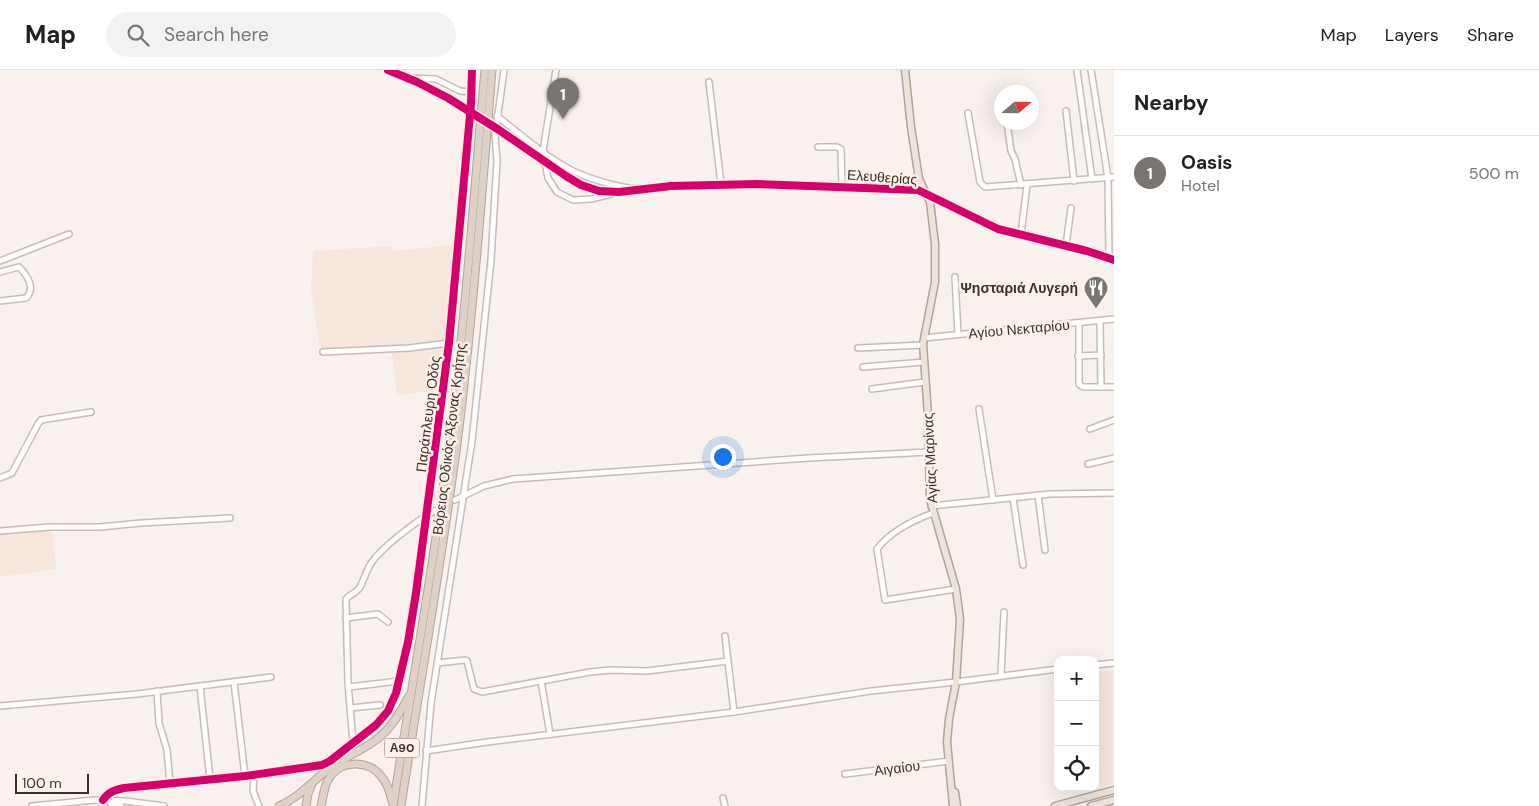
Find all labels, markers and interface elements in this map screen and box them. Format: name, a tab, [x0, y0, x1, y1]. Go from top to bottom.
search box	[106, 12, 456, 57]
text: Map	[25, 19, 76, 50]
icon: search	[124, 21, 152, 49]
text: Search here	[164, 22, 269, 47]
text: Map	[1321, 23, 1357, 47]
text: Layers	[1385, 23, 1439, 47]
text: Share	[1467, 23, 1514, 47]
pin: 1	[547, 78, 579, 119]
north arrow	[994, 85, 1039, 130]
text: Nearby	[1134, 89, 1208, 117]
text: Oasis	[1181, 150, 1232, 175]
text: 1	[1147, 163, 1153, 184]
text: 500 m	[1469, 163, 1519, 184]
street label: Ελευθερίας	[846, 166, 918, 188]
text: Hotel	[1181, 175, 1220, 196]
restaurant icon: Ψησταριά Λυγερή	[1083, 275, 1109, 309]
place label: Ψησταριά Λυγερή	[961, 279, 1078, 297]
street label: Αγίου Νεκταρίου	[968, 316, 1070, 342]
street label: Βόρειος Οδικός Άξονας Κρήτης	[428, 342, 470, 536]
street label: Παράπλευρη Οδός	[412, 355, 444, 473]
street label: Αγίας Μαρίνας	[919, 412, 941, 504]
your location	[710, 444, 736, 470]
map controls	[1054, 656, 1099, 791]
button: +	[1054, 656, 1099, 701]
button: −	[1054, 701, 1099, 746]
road number: Α90	[384, 738, 420, 758]
button: locate	[1054, 746, 1099, 791]
street label: Αιγαίου	[873, 756, 921, 780]
scale bar	[15, 771, 89, 794]
text: 100 m	[22, 774, 62, 792]

